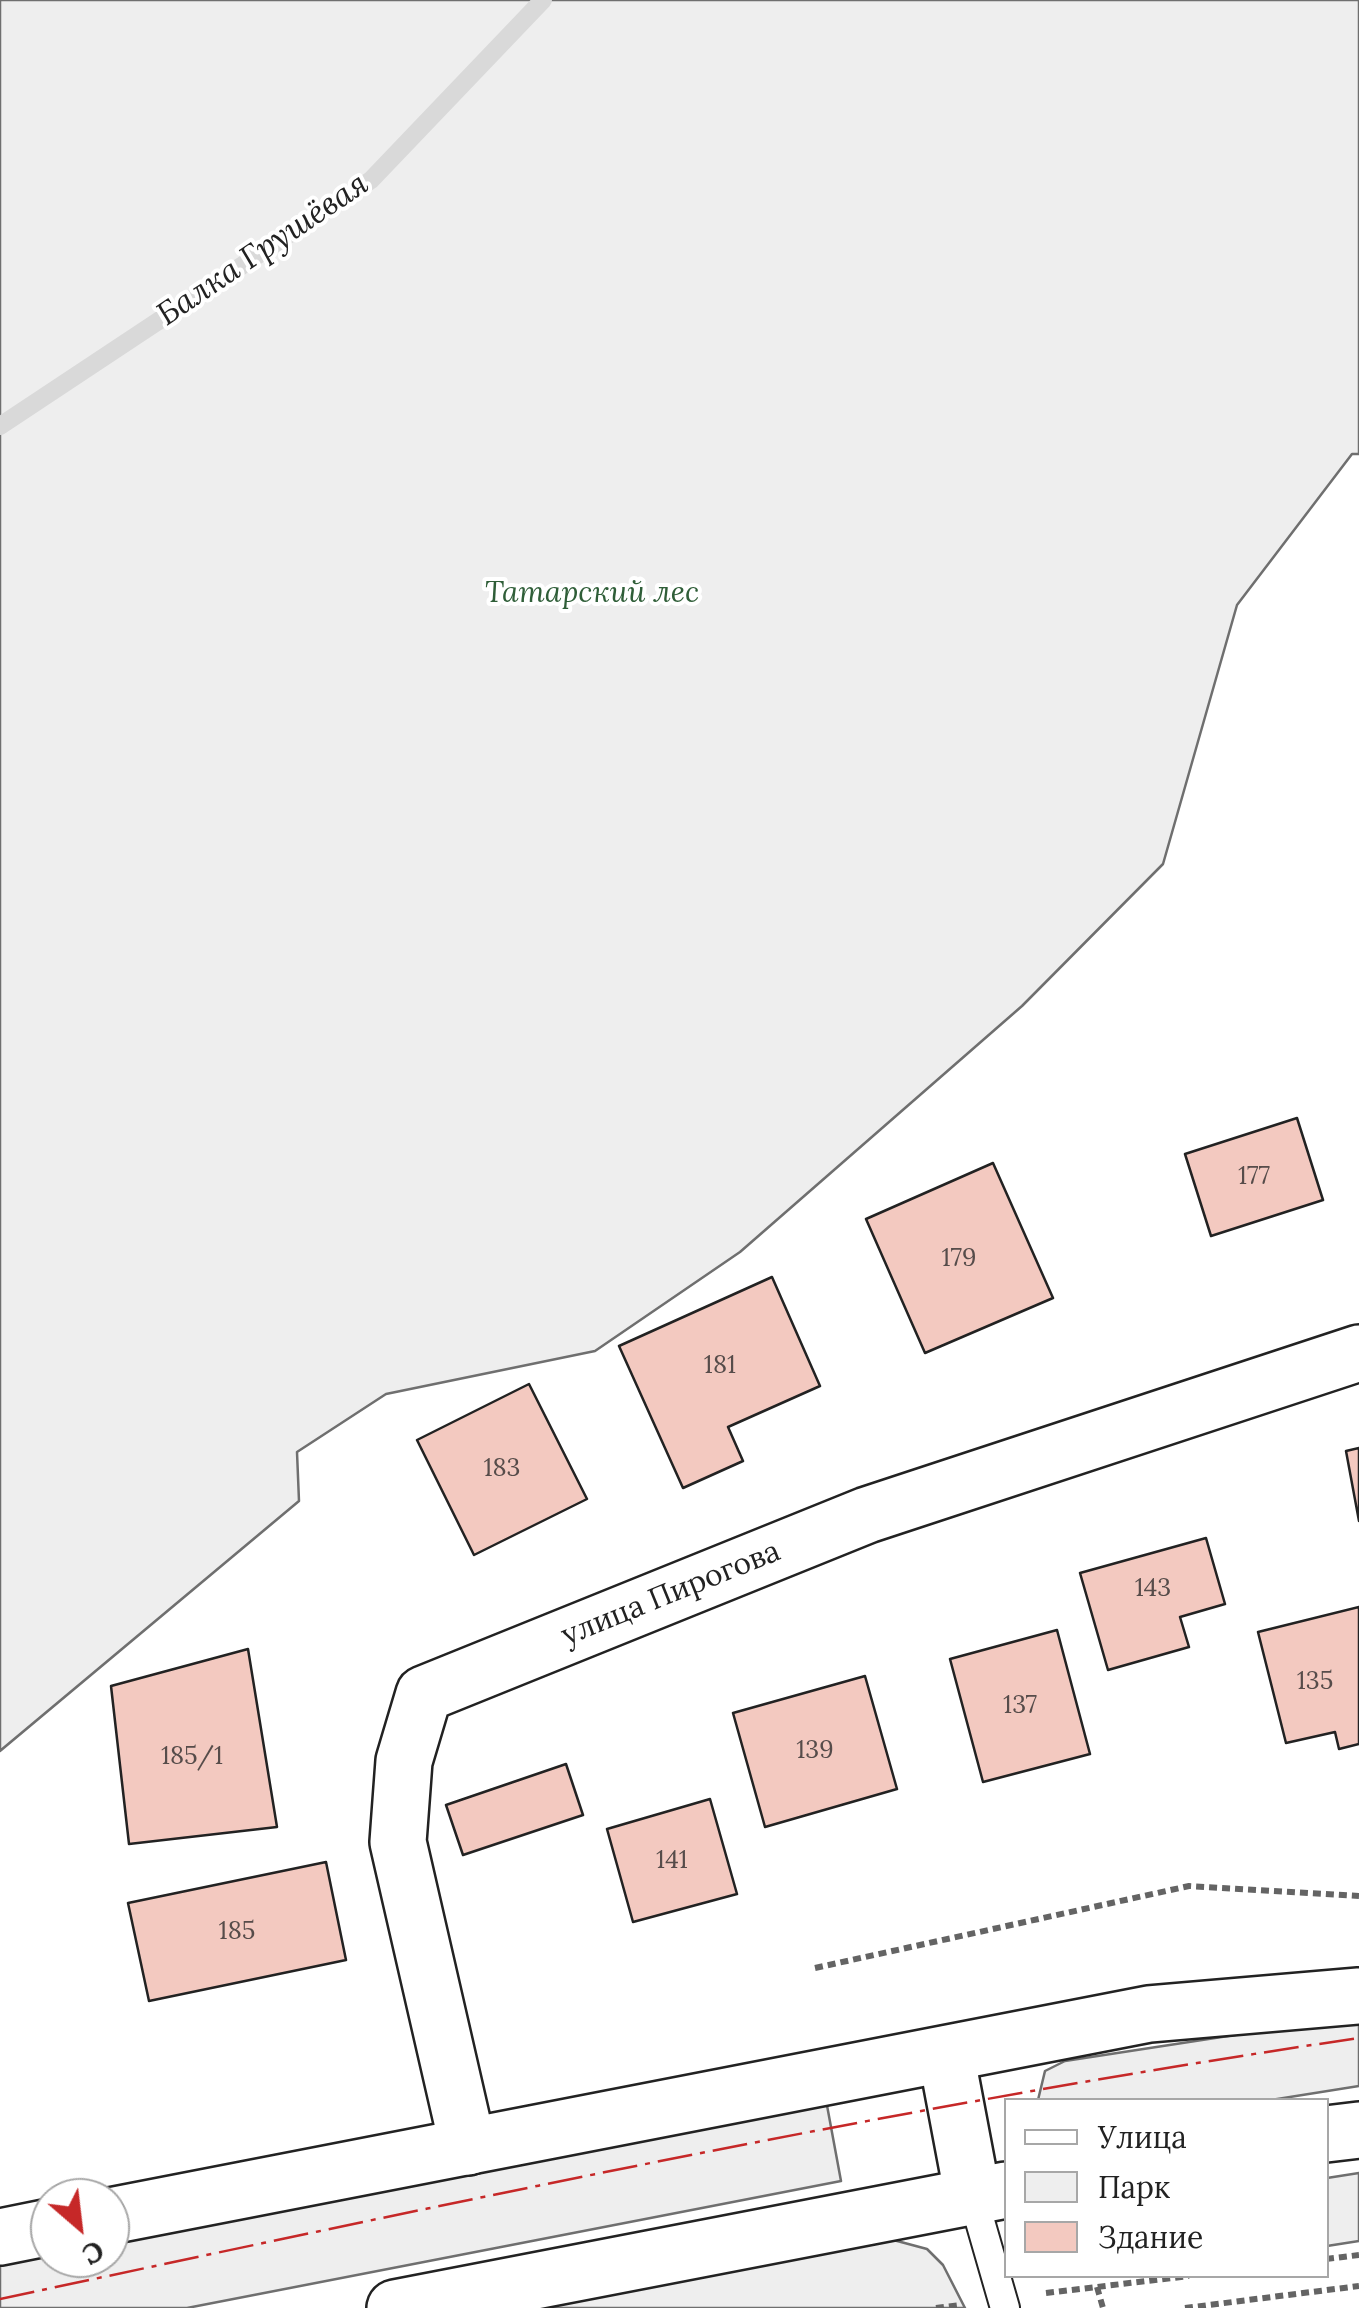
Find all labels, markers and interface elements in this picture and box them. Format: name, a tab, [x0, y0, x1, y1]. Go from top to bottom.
water label: Балка Грушёвая	[150, 165, 376, 335]
park label: Татарский лес	[485, 575, 699, 611]
house number: 177	[1238, 1162, 1270, 1192]
house number: 179	[941, 1244, 977, 1274]
house number: 181	[704, 1351, 736, 1381]
house number: 183	[483, 1454, 521, 1484]
street label: улица Пирогова	[556, 1534, 786, 1654]
house number: 143	[1135, 1574, 1171, 1604]
house number: 135	[1297, 1667, 1333, 1697]
house number: 137	[1003, 1691, 1037, 1721]
house number: 139	[796, 1736, 834, 1766]
house number: 185/1	[161, 1742, 223, 1772]
house number: 141	[656, 1846, 688, 1876]
house number: 185	[219, 1917, 255, 1947]
legend	[1004, 2098, 1329, 2278]
text: Улица	[1098, 2118, 1187, 2156]
text: Парк	[1098, 2168, 1170, 2206]
north arrow	[30, 2178, 130, 2278]
text: Здание	[1098, 2218, 1203, 2256]
text: С	[76, 2232, 110, 2273]

